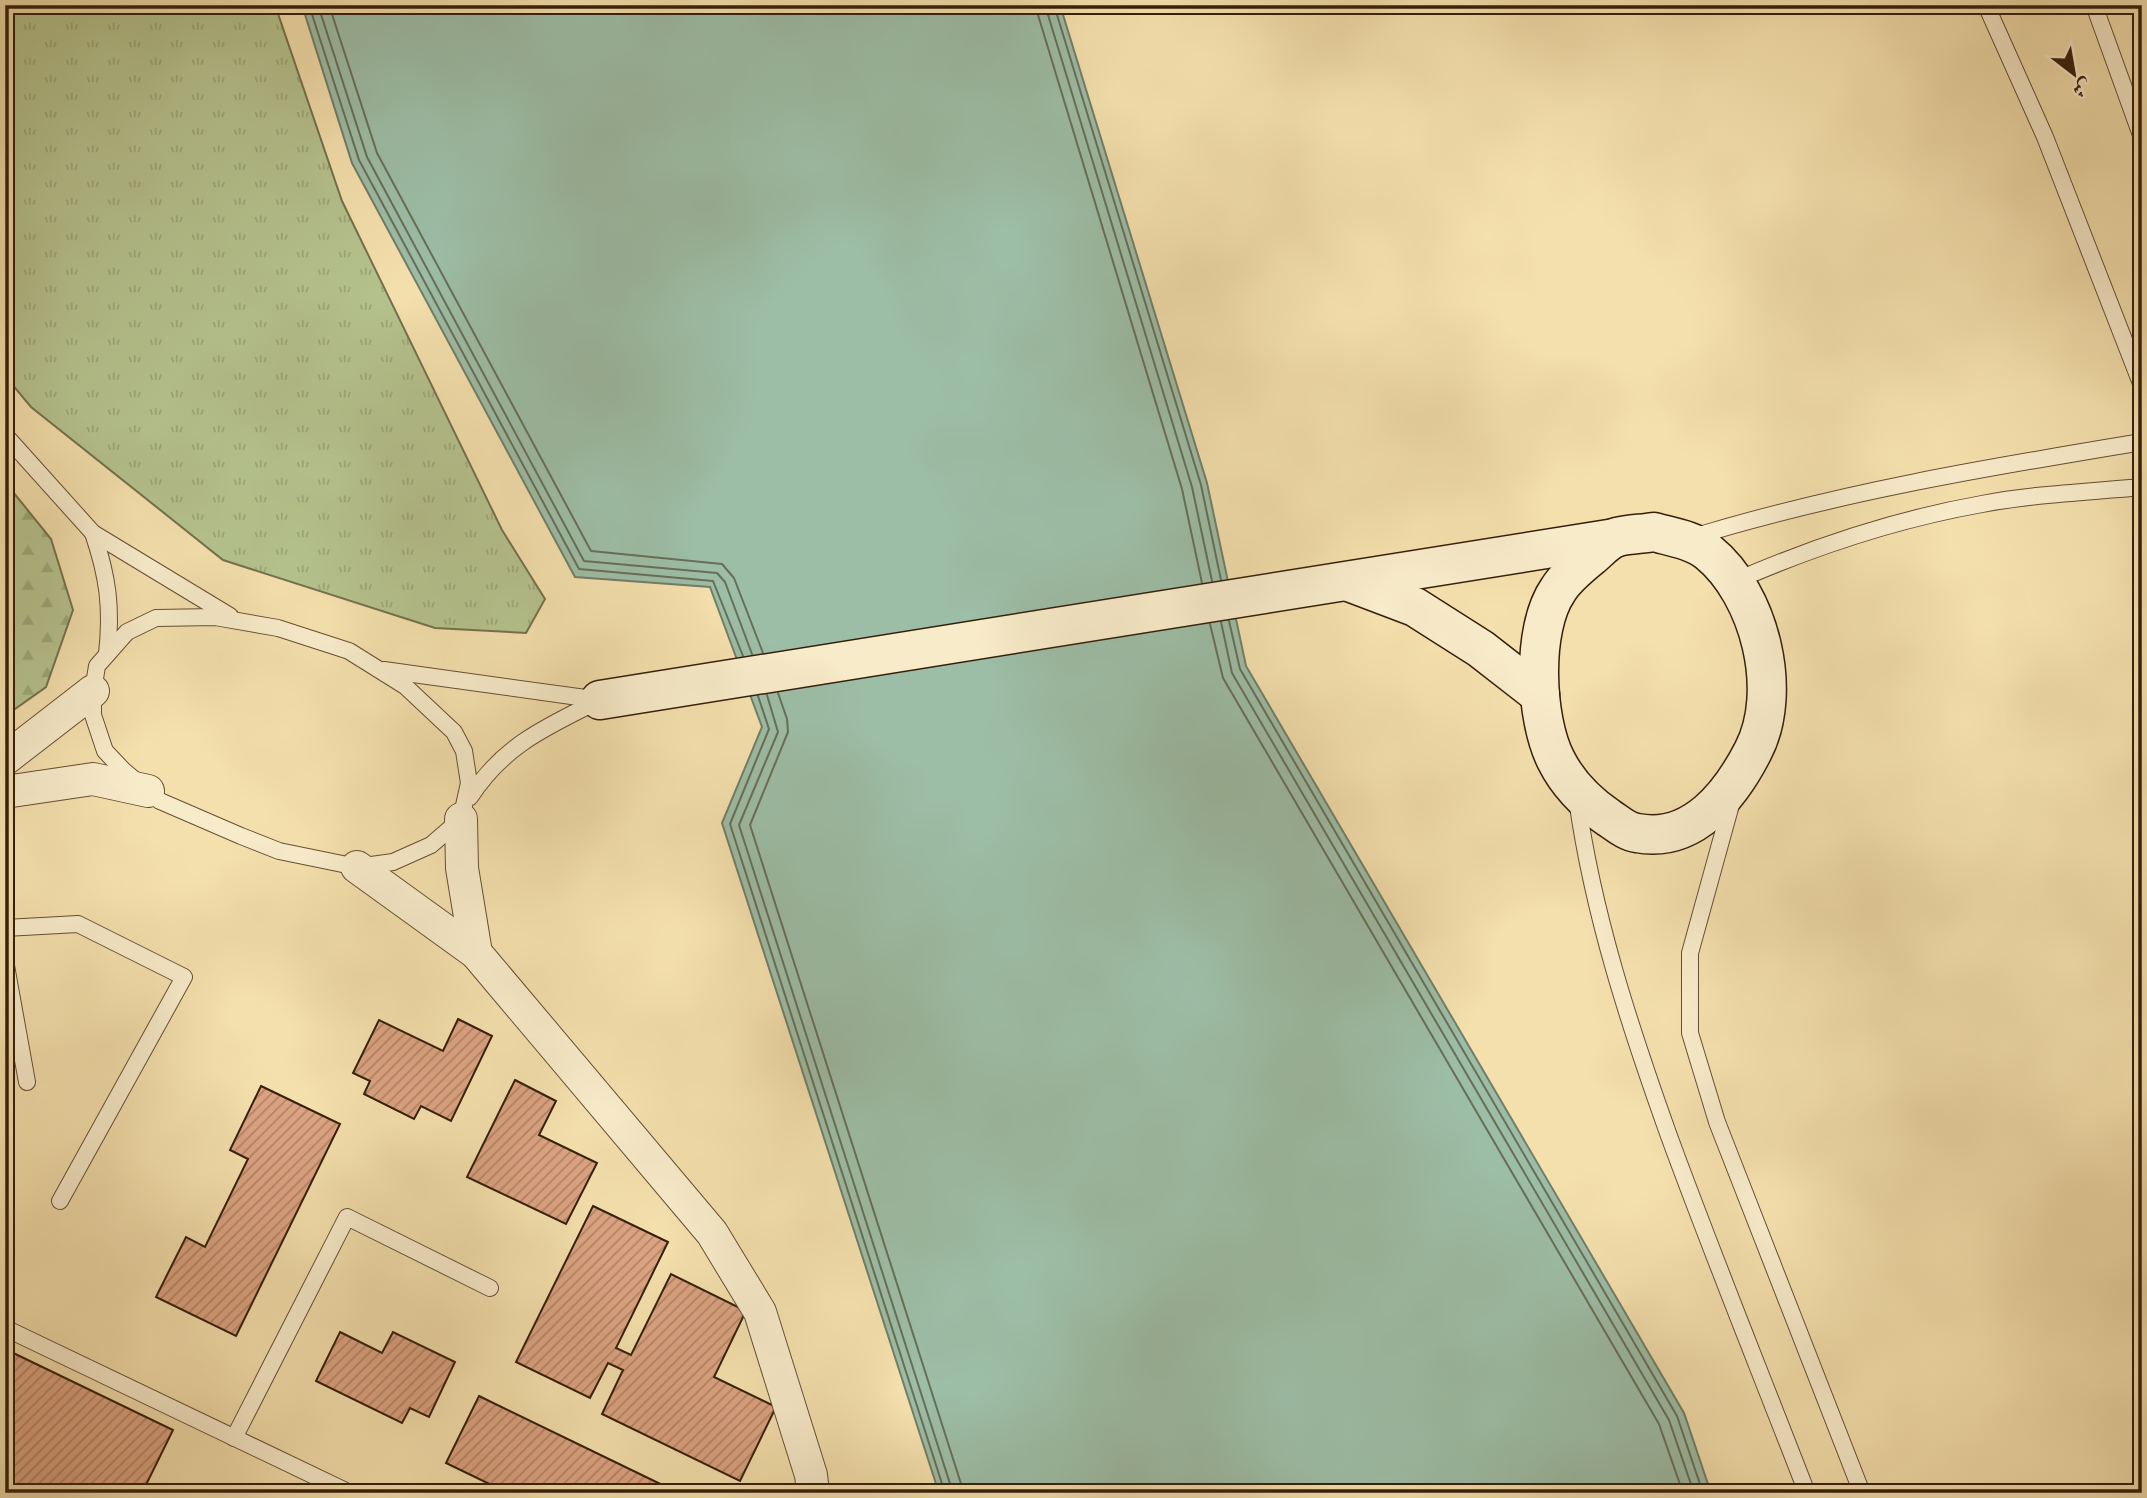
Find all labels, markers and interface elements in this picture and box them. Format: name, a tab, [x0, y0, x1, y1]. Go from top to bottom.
north arrow	[2038, 38, 2108, 108]
text: ش	[2067, 72, 2097, 104]

